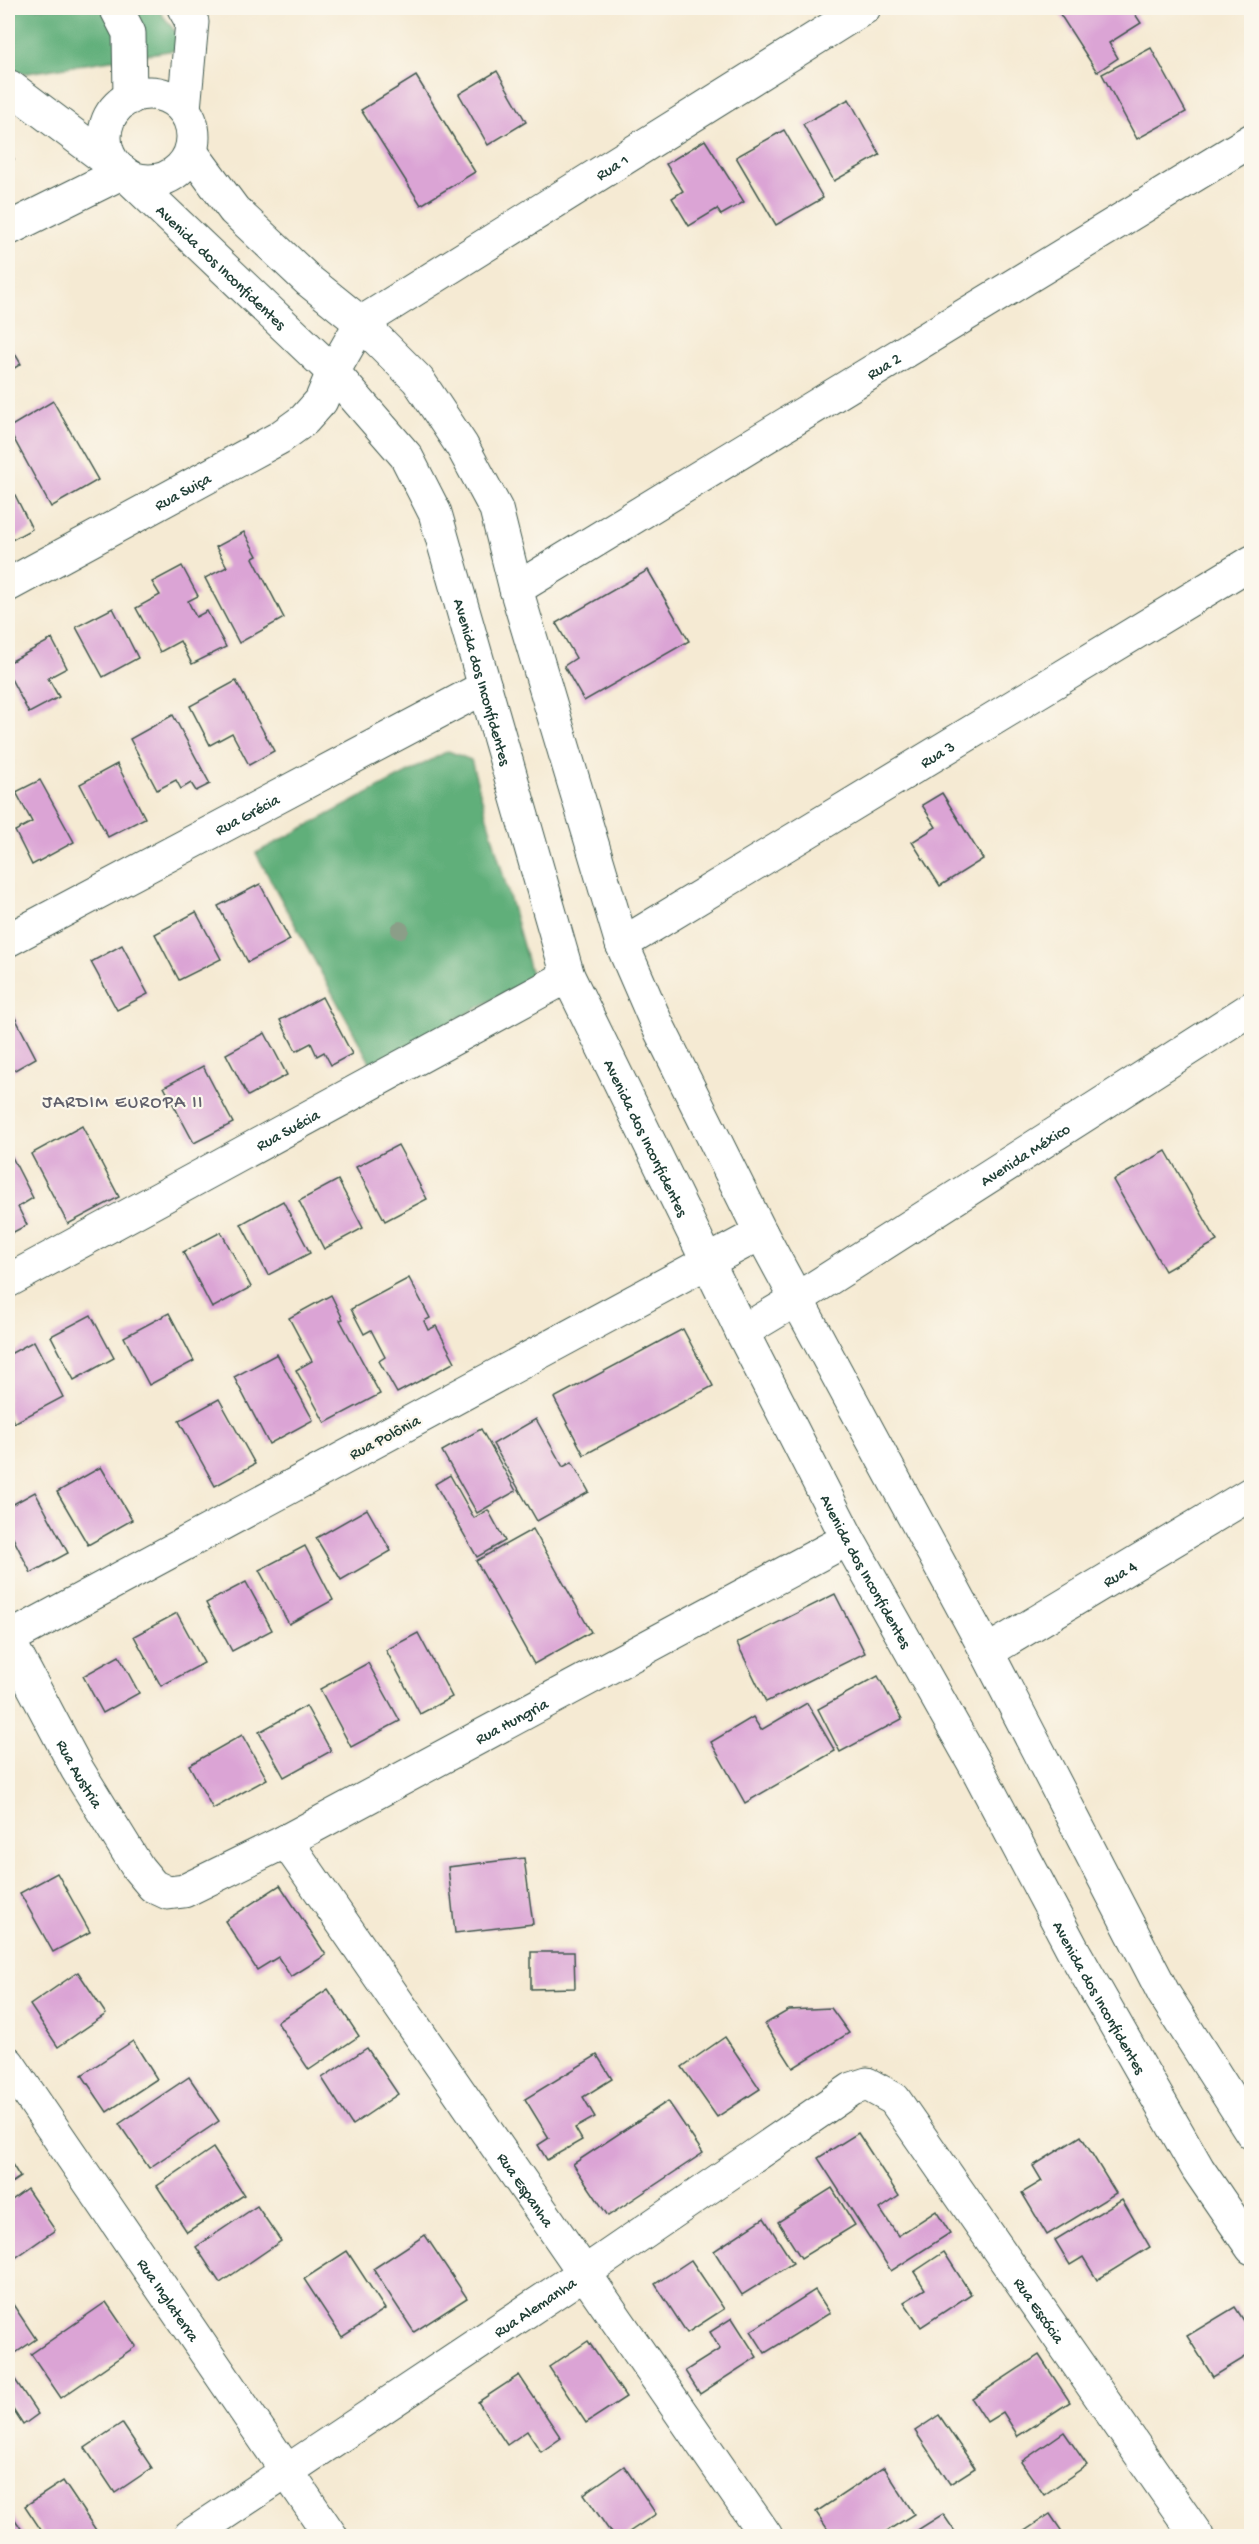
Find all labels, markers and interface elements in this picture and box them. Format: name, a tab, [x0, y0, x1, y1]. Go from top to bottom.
street label: Rua 1	[593, 152, 633, 186]
street label: Avenida dos Inconfidentes	[151, 202, 289, 336]
street label: Rua 2	[864, 350, 906, 386]
street label: Rua Suiça	[152, 470, 216, 517]
street label: Avenida dos Inconfidentes	[447, 597, 513, 769]
street label: Rua 3	[918, 739, 959, 774]
street label: Rua Grécia	[213, 791, 285, 841]
street label: Avenida dos Inconfidentes	[597, 1057, 691, 1222]
district label: JARDIM EUROPA II	[42, 1093, 204, 1114]
street label: Rua Suécia	[254, 1106, 325, 1157]
street label: Avenida México	[978, 1121, 1075, 1192]
street label: Rua Polônia	[347, 1412, 425, 1466]
street label: Avenida dos Inconfidentes	[814, 1492, 914, 1654]
street label: Rua 4	[1100, 1558, 1142, 1593]
street label: Rua Hungria	[473, 1695, 553, 1751]
street label: Rua Austria	[50, 1737, 105, 1814]
street label: Avenida dos Inconfidentes	[1047, 1919, 1148, 2079]
street label: Rua Espanha	[491, 2150, 556, 2233]
street label: Rua Inglaterra	[131, 2256, 202, 2347]
street label: Rua Alemanha	[491, 2274, 582, 2343]
street label: Rua Escócia	[1008, 2275, 1067, 2349]

